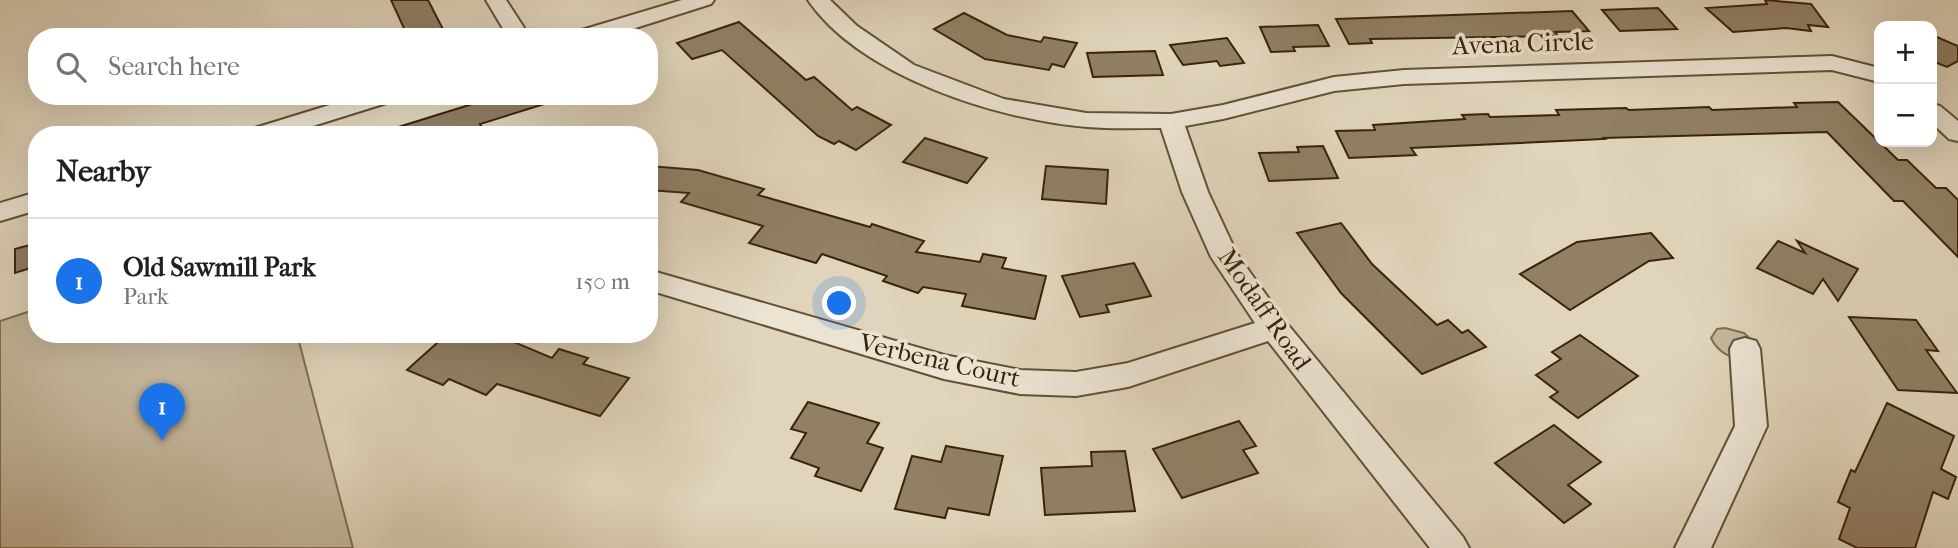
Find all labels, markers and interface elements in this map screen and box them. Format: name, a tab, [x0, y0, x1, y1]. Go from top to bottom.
map controls	[1874, 21, 1937, 147]
button: +	[1874, 21, 1937, 84]
street label: Avena Circle	[1451, 26, 1594, 61]
search box	[28, 28, 658, 105]
icon: search	[52, 48, 90, 86]
text: Search here	[108, 51, 240, 82]
button: −	[1874, 84, 1937, 147]
text: Nearby	[56, 154, 151, 189]
street label: Modaff Road	[1211, 242, 1318, 377]
text: Old Sawmill Park	[123, 252, 316, 283]
text: 1	[75, 268, 83, 295]
text: 150 m	[575, 268, 630, 295]
text: Park	[123, 283, 169, 310]
your location	[822, 286, 856, 320]
street label: Verbena Court	[855, 327, 1024, 394]
pin: 1	[139, 383, 185, 441]

